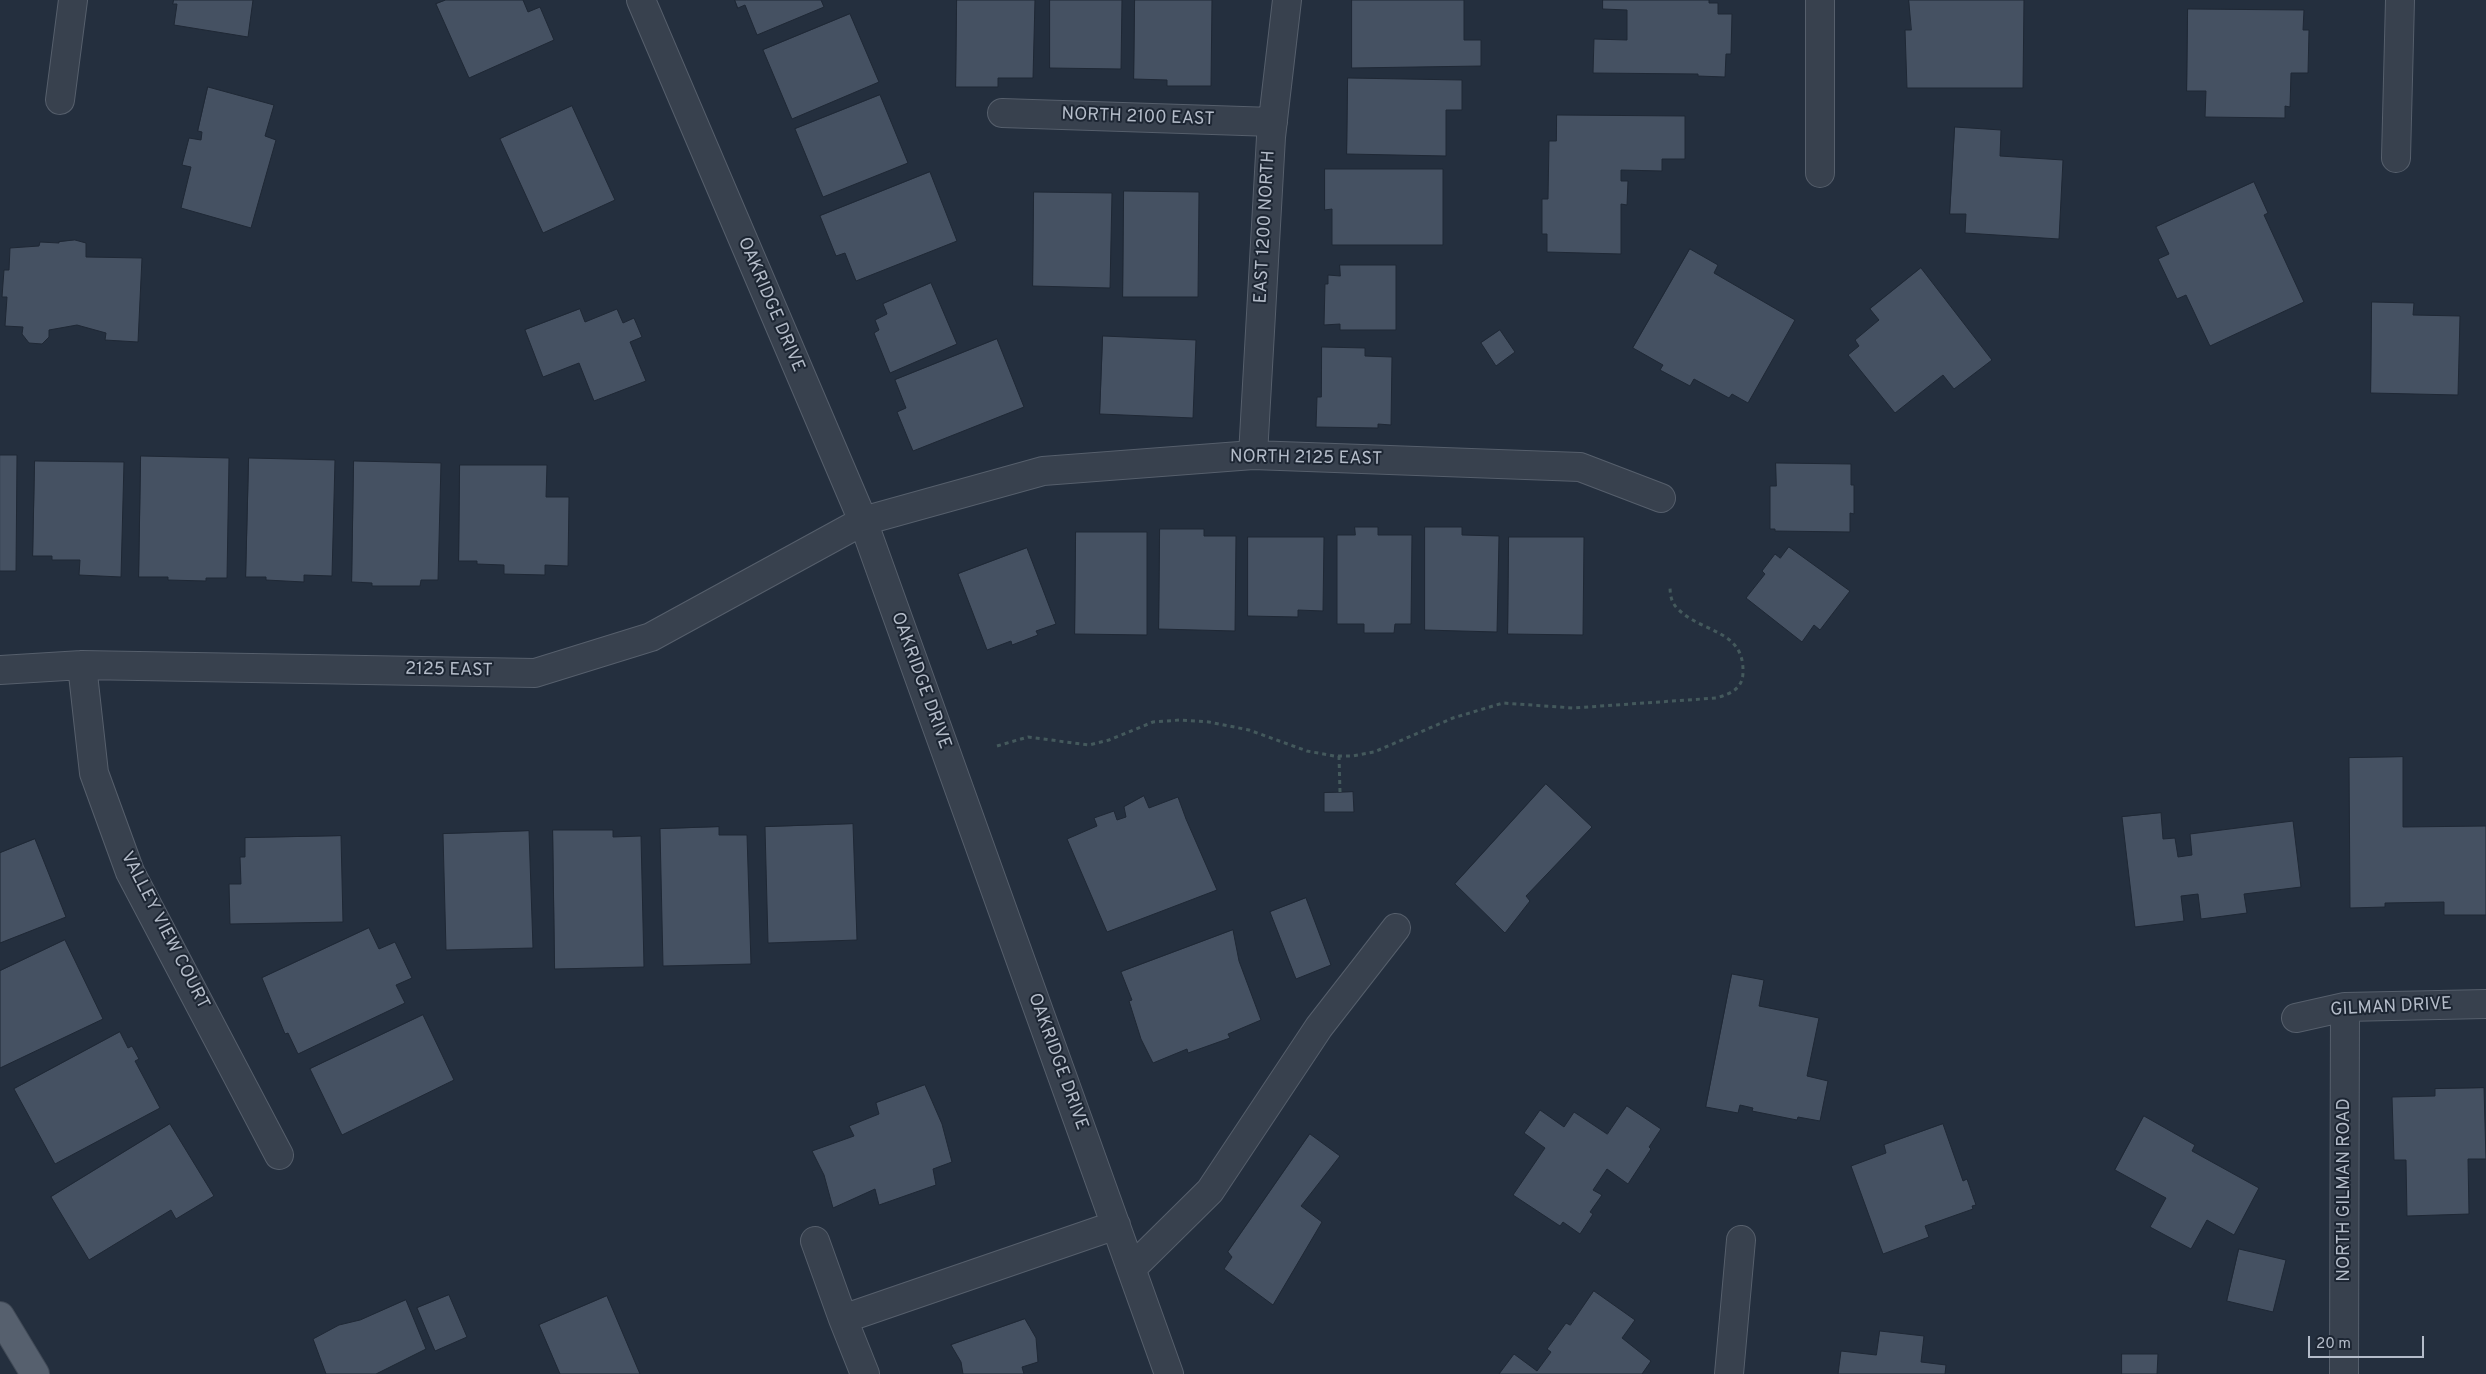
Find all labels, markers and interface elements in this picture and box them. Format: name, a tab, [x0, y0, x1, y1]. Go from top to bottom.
street label: NORTH 2100 EAST	[1061, 105, 1215, 131]
street label: EAST 1200 NORTH	[1251, 150, 1281, 304]
street label: OAKRIDGE DRIVE	[732, 234, 808, 376]
street label: NORTH 2125 EAST	[1230, 447, 1382, 471]
street label: OAKRIDGE DRIVE	[885, 610, 955, 752]
street label: 2125 EAST	[405, 659, 493, 683]
street label: VALLEY VIEW COURT	[115, 849, 213, 1013]
street label: OAKRIDGE DRIVE	[1022, 991, 1092, 1133]
street label: GILMAN DRIVE	[2330, 994, 2452, 1022]
street label: NORTH GILMAN ROAD	[2334, 1098, 2356, 1282]
scale bar	[2311, 1326, 2427, 1358]
text: 20 m	[2316, 1335, 2351, 1354]

